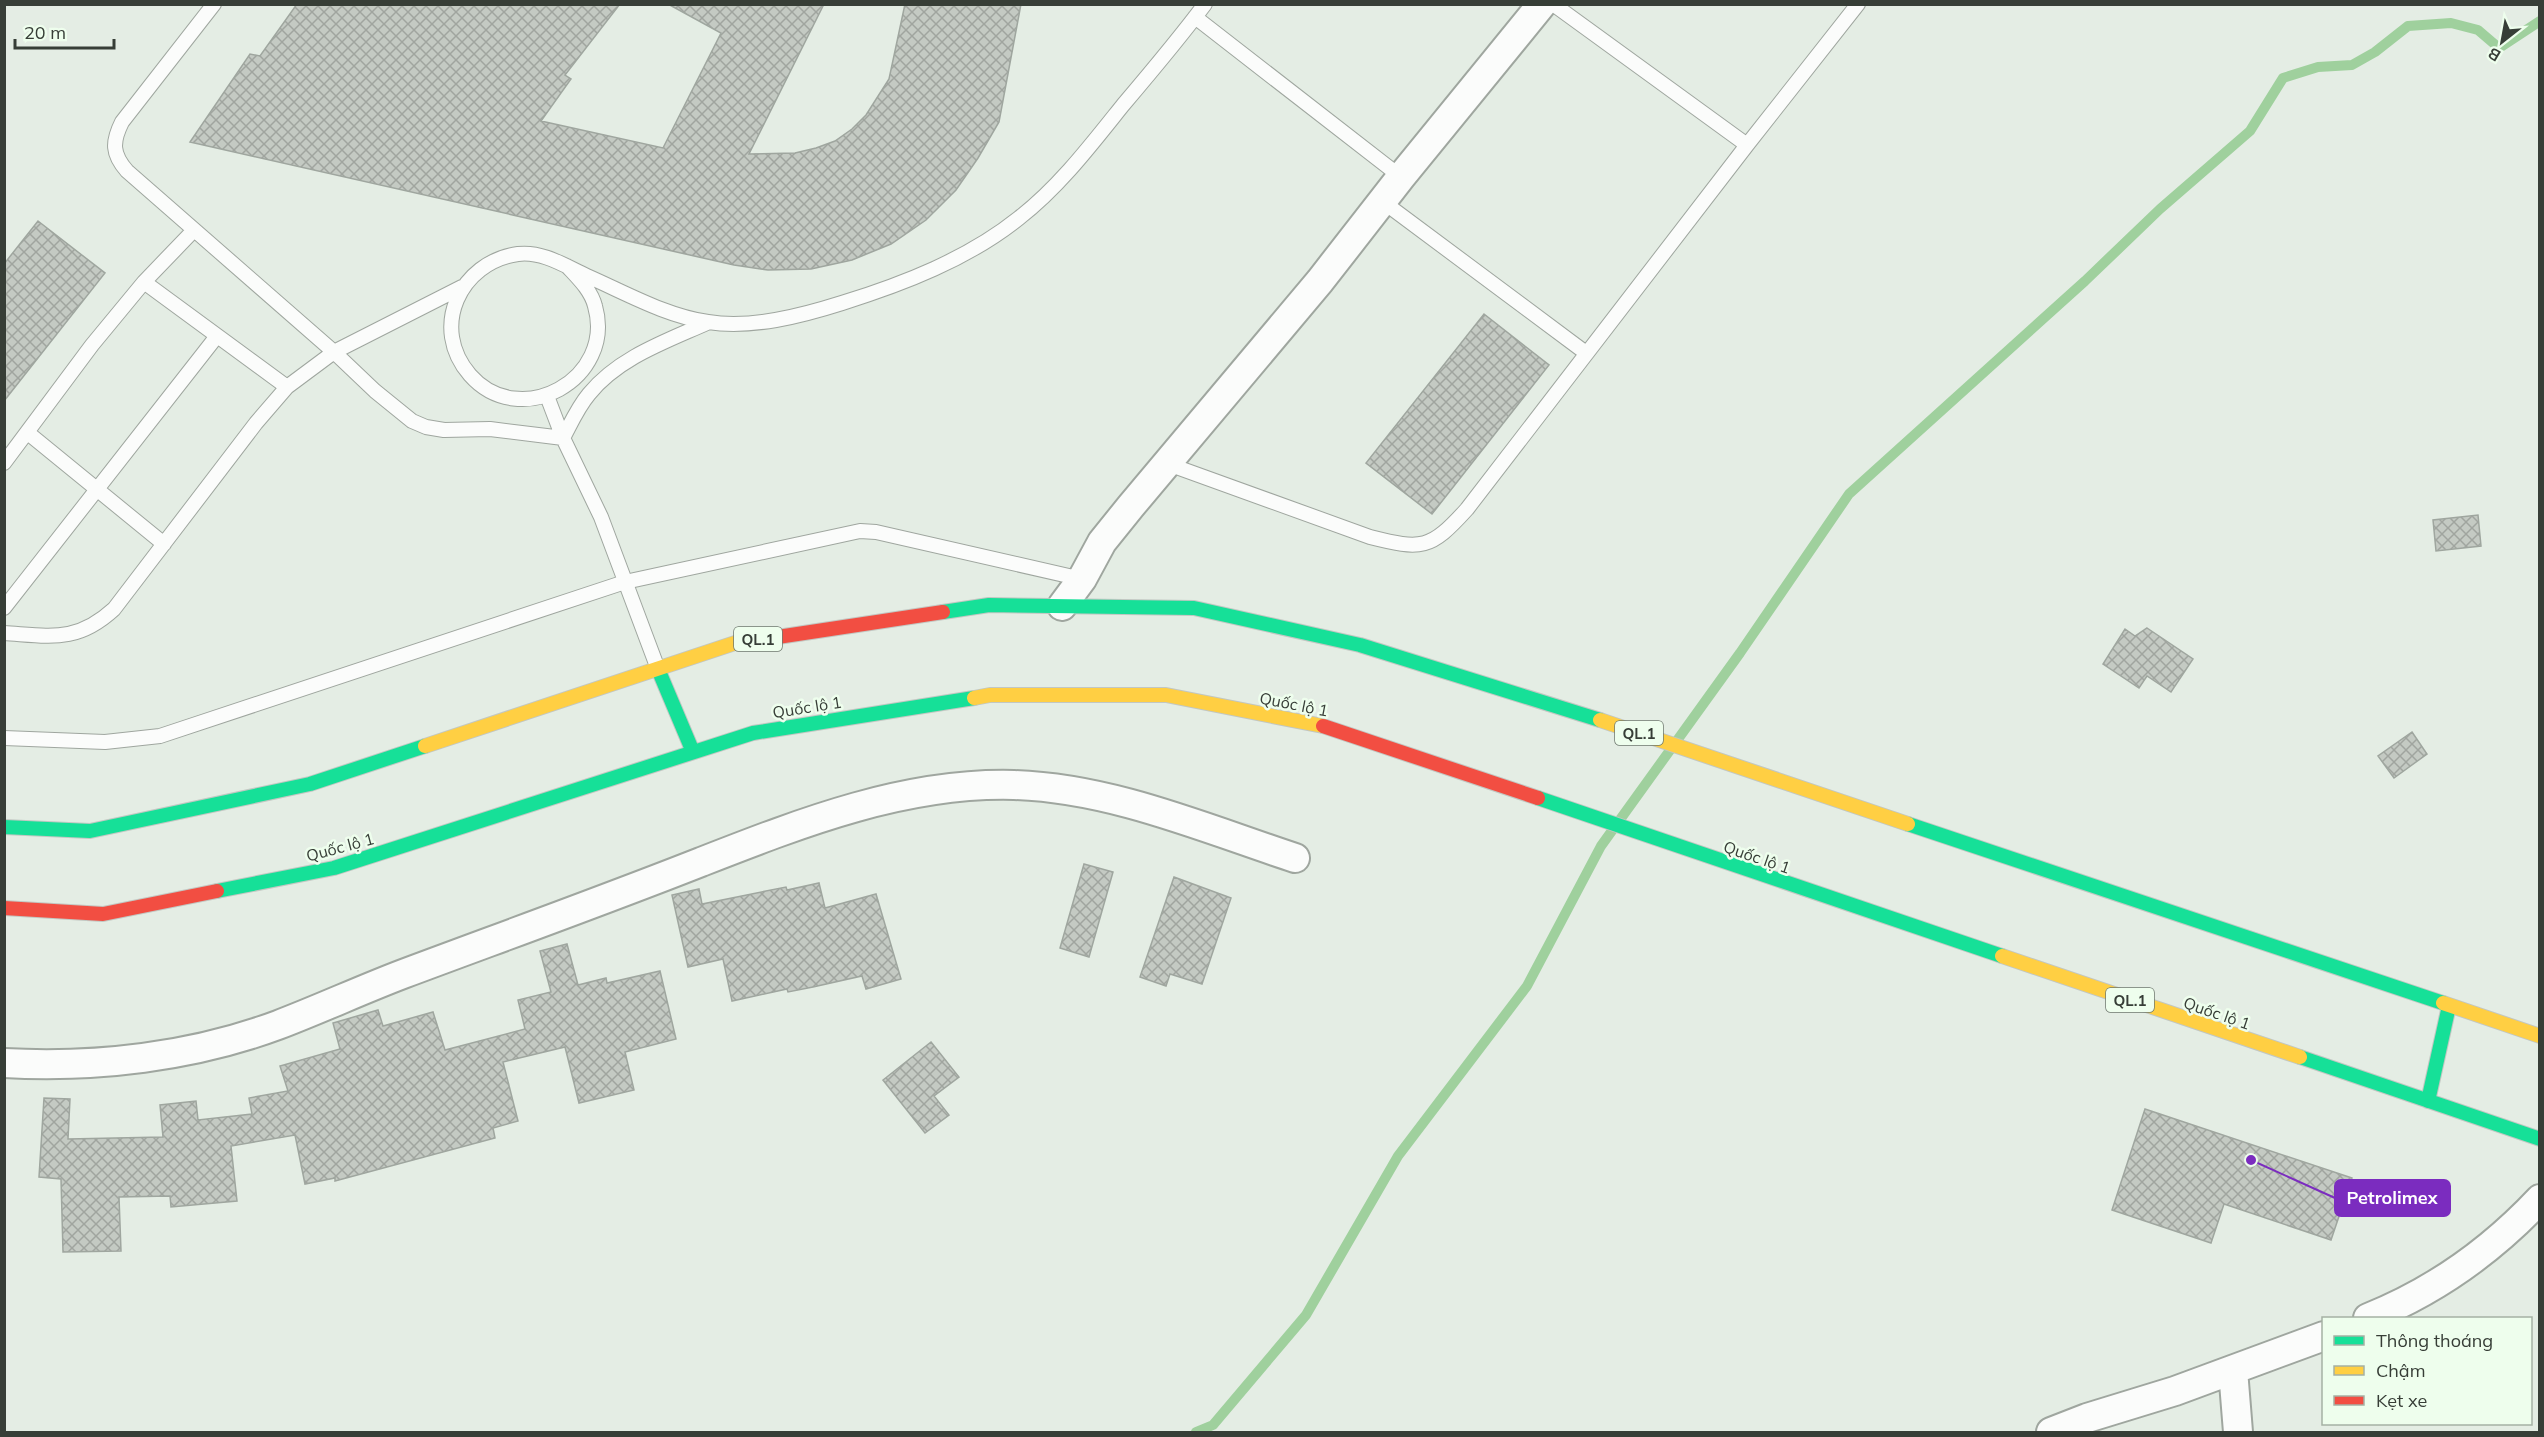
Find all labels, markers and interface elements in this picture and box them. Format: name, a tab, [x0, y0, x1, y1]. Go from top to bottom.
scale bar	[15, 12, 114, 50]
north arrow	[2472, 12, 2532, 72]
text: 20 m	[24, 21, 66, 44]
text: B	[2484, 43, 2504, 66]
road number: QL.1	[734, 627, 782, 651]
street label: Quốc lộ 1	[1258, 688, 1330, 720]
street label: Quốc lộ 1	[771, 692, 843, 722]
road number: QL.1	[1615, 721, 1663, 745]
street label: Quốc lộ 1	[304, 828, 376, 866]
street label: Quốc lộ 1	[1721, 836, 1793, 878]
road number: QL.1	[2106, 988, 2154, 1012]
street label: Quốc lộ 1	[2181, 992, 2253, 1034]
callout: Petrolimex	[2335, 1180, 2450, 1216]
text: Petrolimex	[2346, 1186, 2439, 1209]
legend	[2322, 1317, 2532, 1425]
text: Thông thoáng	[2376, 1329, 2493, 1352]
text: Chậm	[2376, 1359, 2425, 1382]
text: Kẹt xe	[2376, 1389, 2427, 1412]

